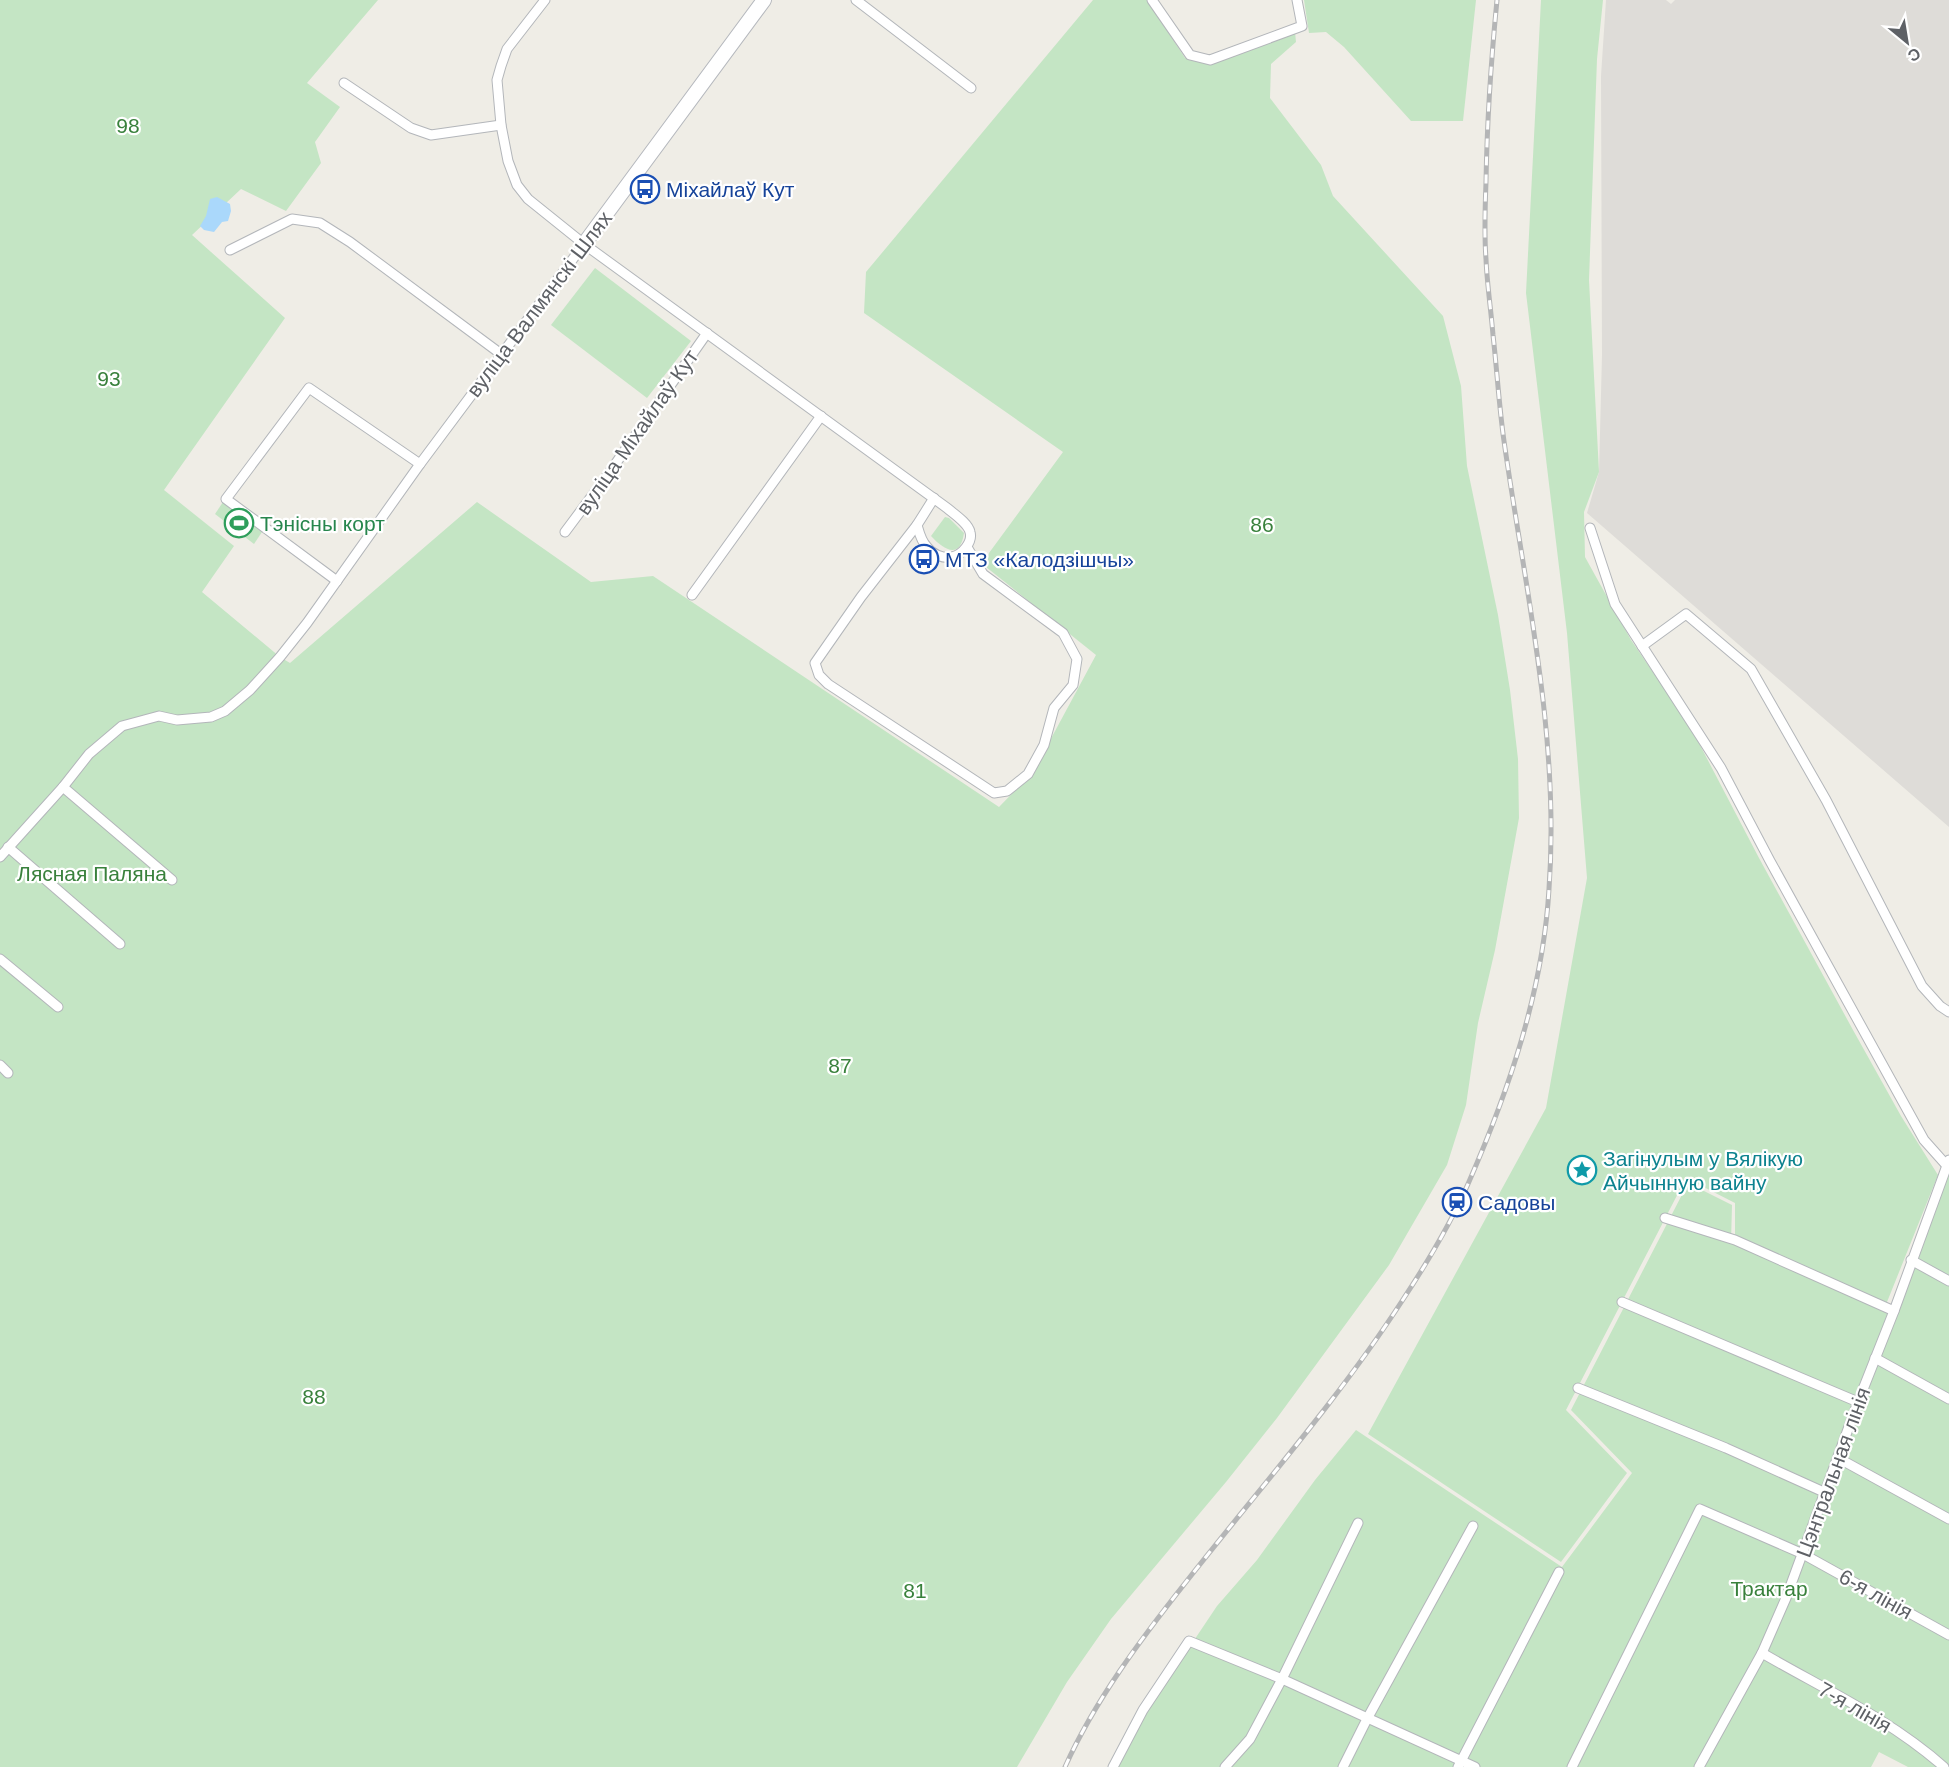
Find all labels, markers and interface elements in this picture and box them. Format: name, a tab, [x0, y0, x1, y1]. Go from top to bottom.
north arrow	[1877, 12, 1937, 72]
text: С	[1905, 44, 1924, 65]
park label: 98	[116, 114, 140, 137]
bus stop icon: Міхайлаў Кут	[629, 173, 661, 205]
place label: Міхайлаў Кут	[666, 178, 795, 201]
street label: вуліца Валмянскі Шлях	[462, 206, 617, 401]
street label: вуліца Міхайлаў Кут	[571, 345, 703, 519]
park label: 93	[97, 367, 121, 390]
sports icon: Тэнісны корт	[223, 507, 255, 539]
place label: Тэнісны корт	[260, 512, 385, 535]
park label: 86	[1250, 513, 1274, 536]
bus stop icon: МТЗ «Калодзішчы»	[908, 543, 940, 575]
place label: МТЗ «Калодзішчы»	[945, 548, 1134, 571]
park label: Лясная Паляна	[17, 862, 167, 885]
park label: 87	[828, 1054, 852, 1077]
place label: Загінулым у Вялікую Айчынную вайну	[1603, 1147, 1803, 1194]
place icon: Загінулым у Вялікую Айчынную вайну	[1566, 1154, 1598, 1186]
station icon: Садовы	[1441, 1186, 1473, 1218]
place label: Садовы	[1478, 1191, 1555, 1214]
street label: Цэнтральная лінія	[1792, 1384, 1874, 1560]
park label: 88	[302, 1385, 326, 1408]
street label: 6-я лінія	[1835, 1564, 1917, 1624]
park label: Трактар	[1730, 1577, 1808, 1600]
park label: 81	[903, 1579, 927, 1602]
street label: 7-я лінія	[1814, 1677, 1896, 1737]

